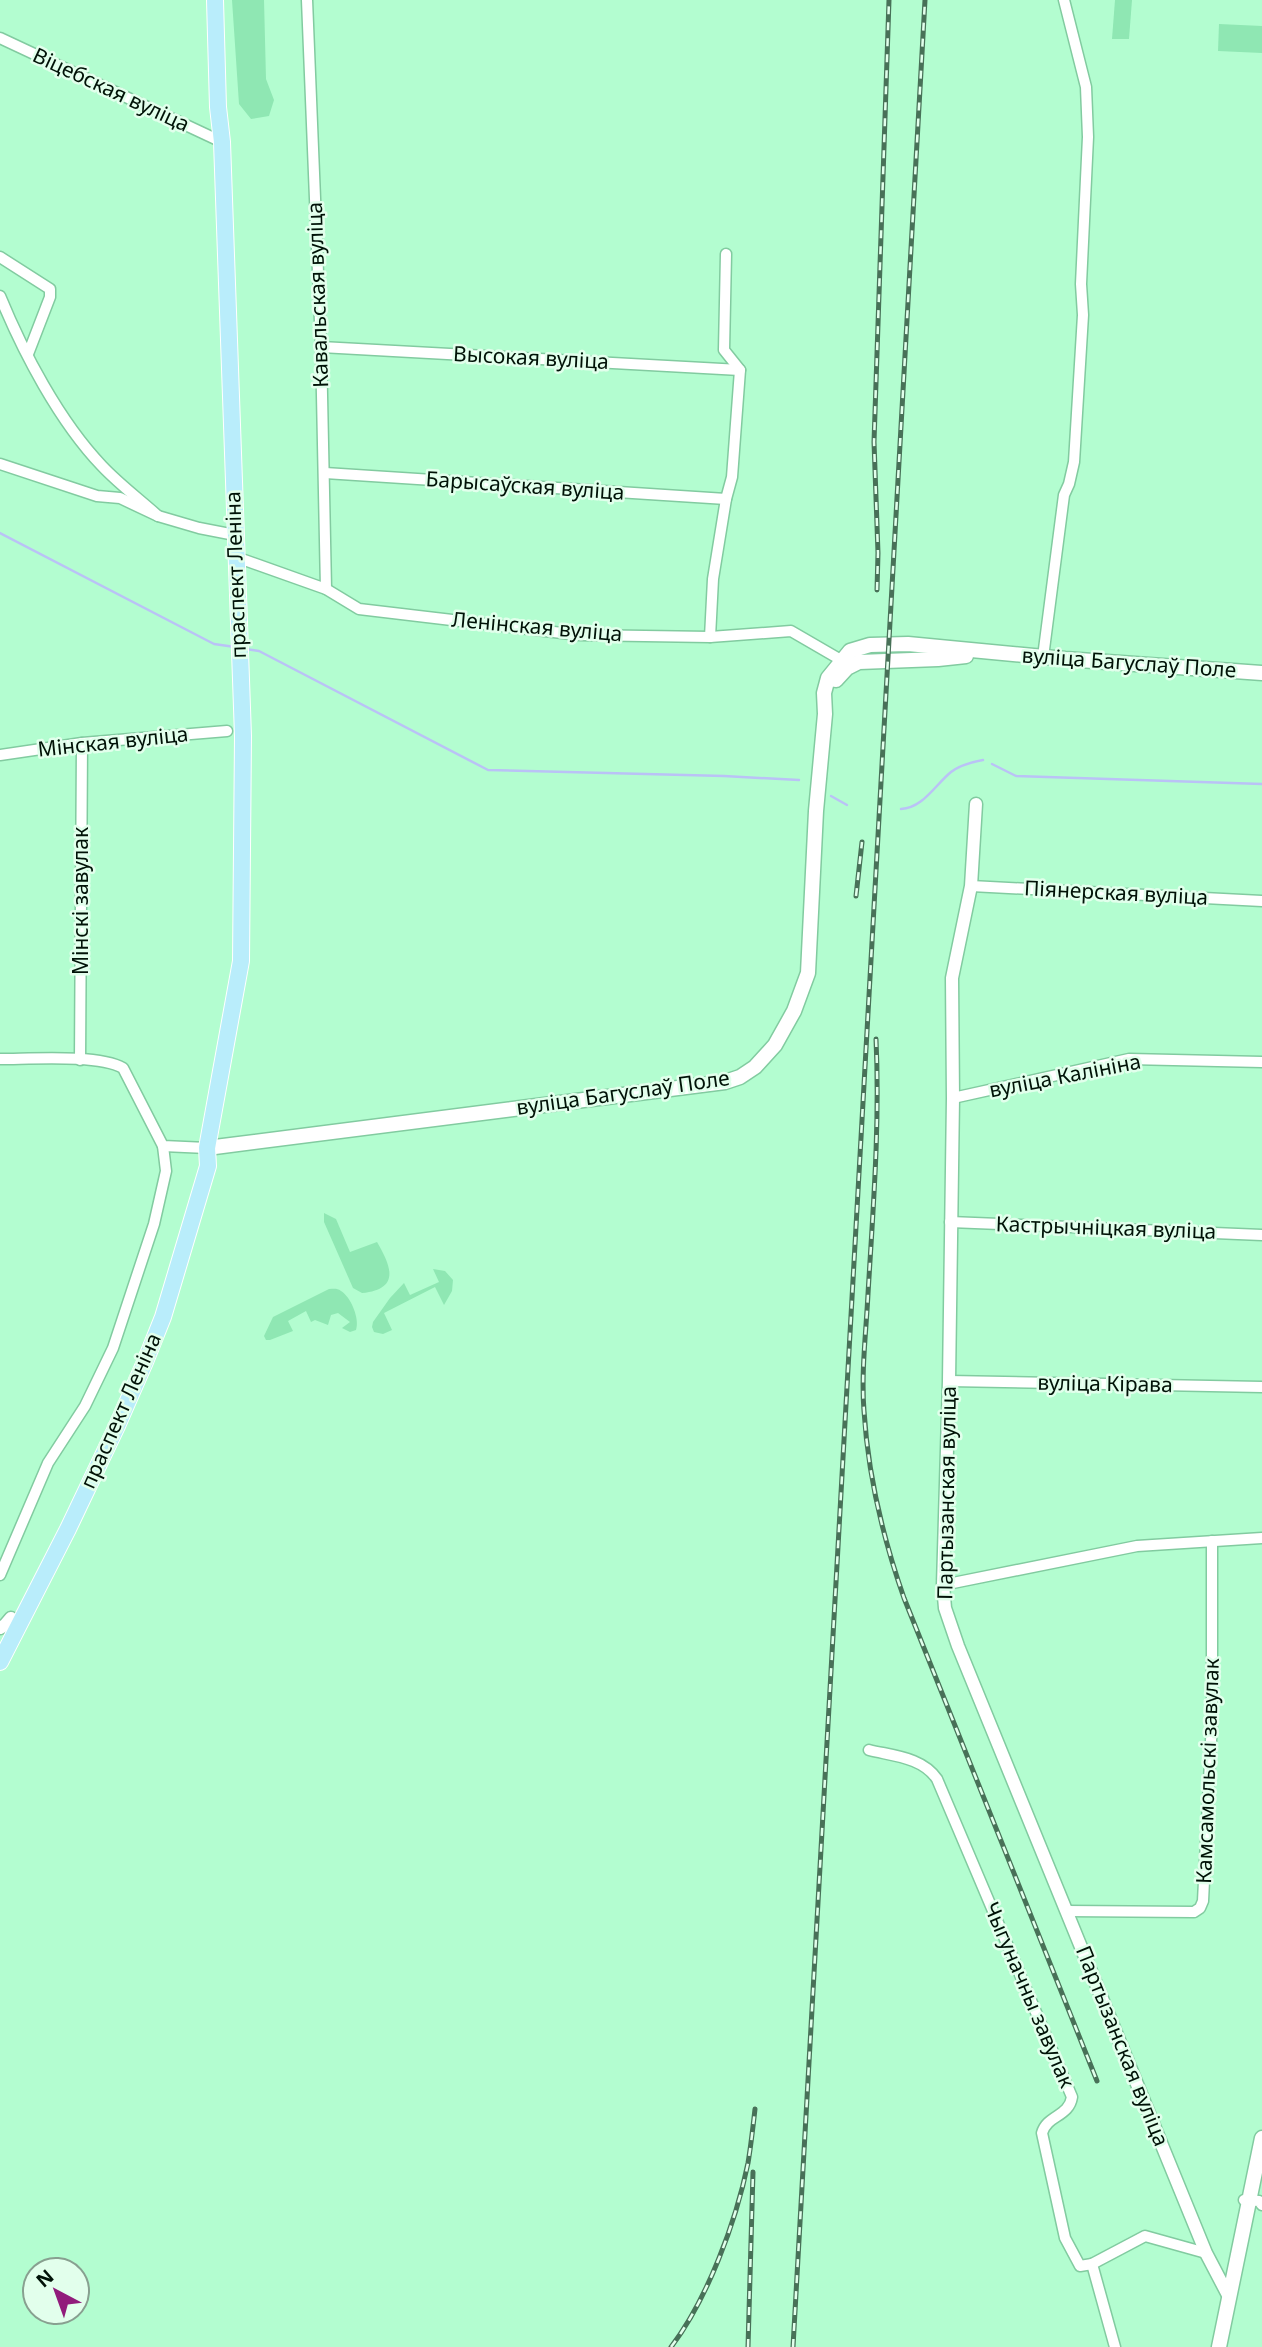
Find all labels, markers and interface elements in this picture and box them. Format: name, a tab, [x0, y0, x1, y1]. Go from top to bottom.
street label: Віцебская вуліца	[29, 40, 194, 138]
street label: Кавальская вуліца	[300, 202, 334, 388]
street label: Высокая вуліца	[453, 339, 610, 375]
street label: Барысаўская вуліца	[425, 464, 625, 506]
street label: праспект Леніна	[218, 491, 252, 659]
street label: Ленінская вуліца	[451, 605, 624, 647]
street label: вуліца Багуслаў Поле	[1021, 641, 1237, 683]
street label: Мінская вуліца	[36, 719, 190, 763]
street label: Мінскі завулак	[66, 827, 94, 975]
street label: Піянерская вуліца	[1023, 873, 1209, 911]
street label: вуліца Калініна	[986, 1047, 1143, 1103]
street label: вуліца Багуслаў Поле	[515, 1063, 731, 1121]
street label: Кастрычніцкая вуліца	[995, 1209, 1217, 1245]
street label: праспект Леніна	[73, 1328, 167, 1493]
street label: вуліца Кірава	[1037, 1368, 1173, 1398]
street label: Партызанская вуліца	[930, 1386, 962, 1600]
street label: Камсамольскі завулак	[1189, 1658, 1225, 1884]
street label: Чыгуначны завулак	[978, 1897, 1082, 2092]
street label: Партызанская вуліца	[1070, 1941, 1176, 2150]
north arrow	[21, 2256, 91, 2326]
text: N	[30, 2263, 59, 2293]

